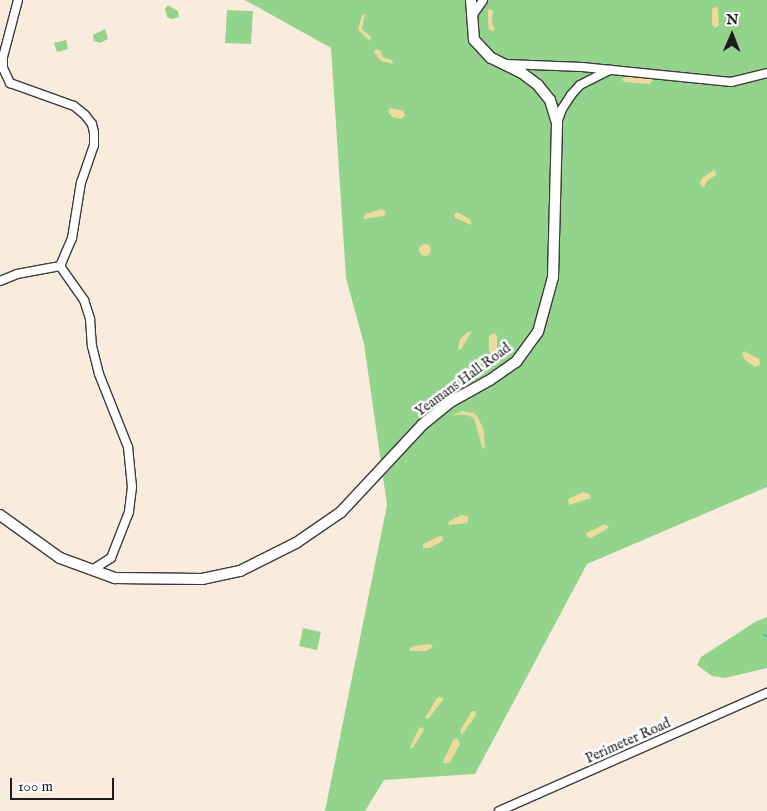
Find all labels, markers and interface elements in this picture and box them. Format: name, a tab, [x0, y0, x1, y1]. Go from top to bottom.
north arrow	[707, 10, 757, 60]
text: N	[726, 11, 738, 29]
street label: Yeamans Hall Road	[412, 340, 514, 420]
street label: Perimeter Road	[583, 715, 673, 767]
scale bar	[12, 768, 116, 800]
text: 100 m	[18, 777, 53, 796]

